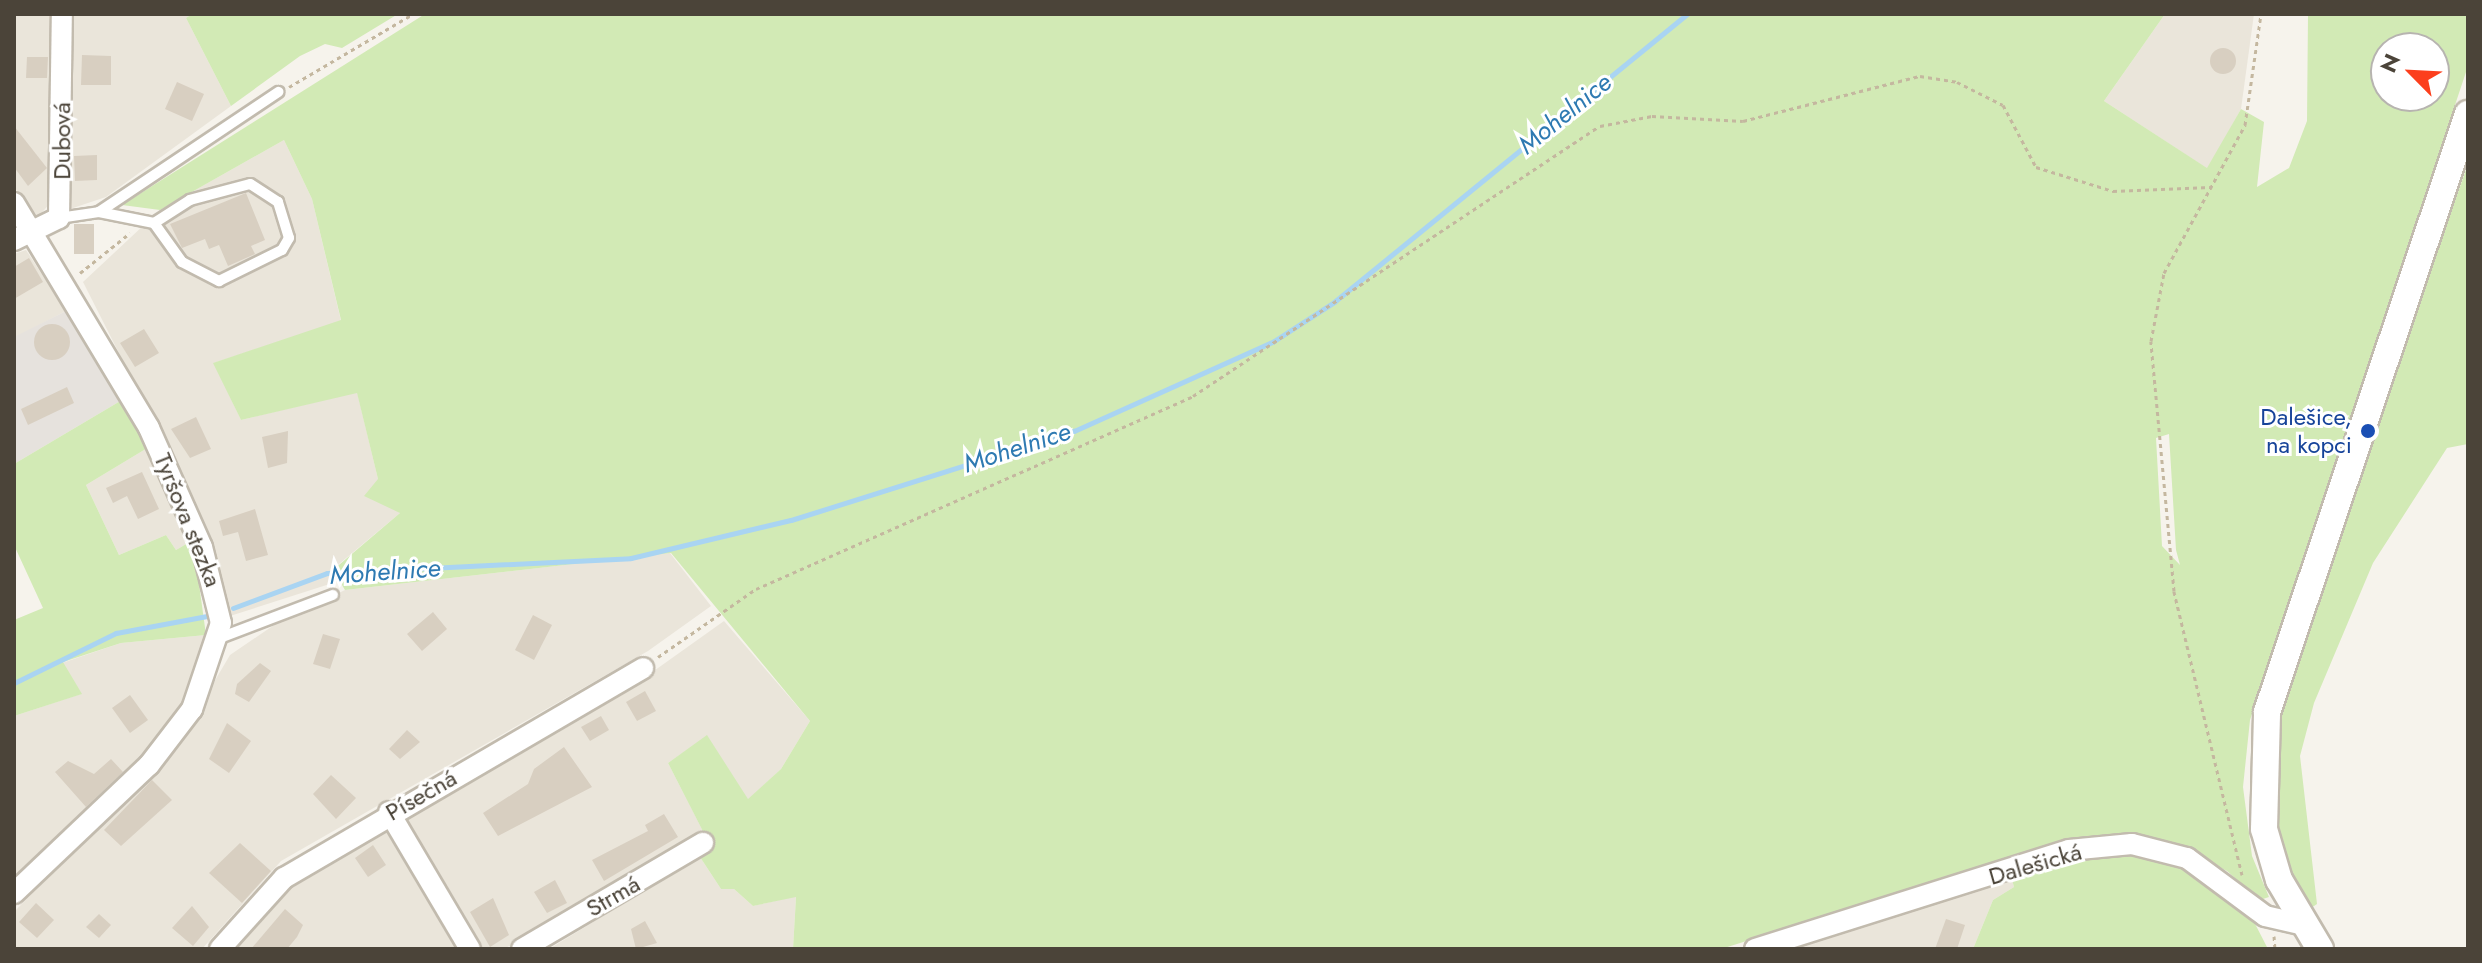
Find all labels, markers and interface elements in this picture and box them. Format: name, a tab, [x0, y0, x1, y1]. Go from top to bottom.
north arrow	[2370, 32, 2450, 112]
text: N	[2372, 49, 2408, 78]
water label: Mohelnice	[1512, 67, 1618, 161]
street label: Dubová	[48, 102, 76, 180]
place label: Dalešice, na kopci	[2260, 403, 2352, 459]
water label: Mohelnice	[959, 416, 1075, 480]
marker: Dalešice, na kopci	[2359, 422, 2377, 440]
street label: Tyršova stezka	[148, 449, 228, 591]
water label: Mohelnice	[328, 553, 442, 591]
street label: Písečná	[380, 763, 462, 827]
street label: Dalešická	[1985, 837, 2085, 891]
street label: Strmá	[581, 869, 645, 923]

